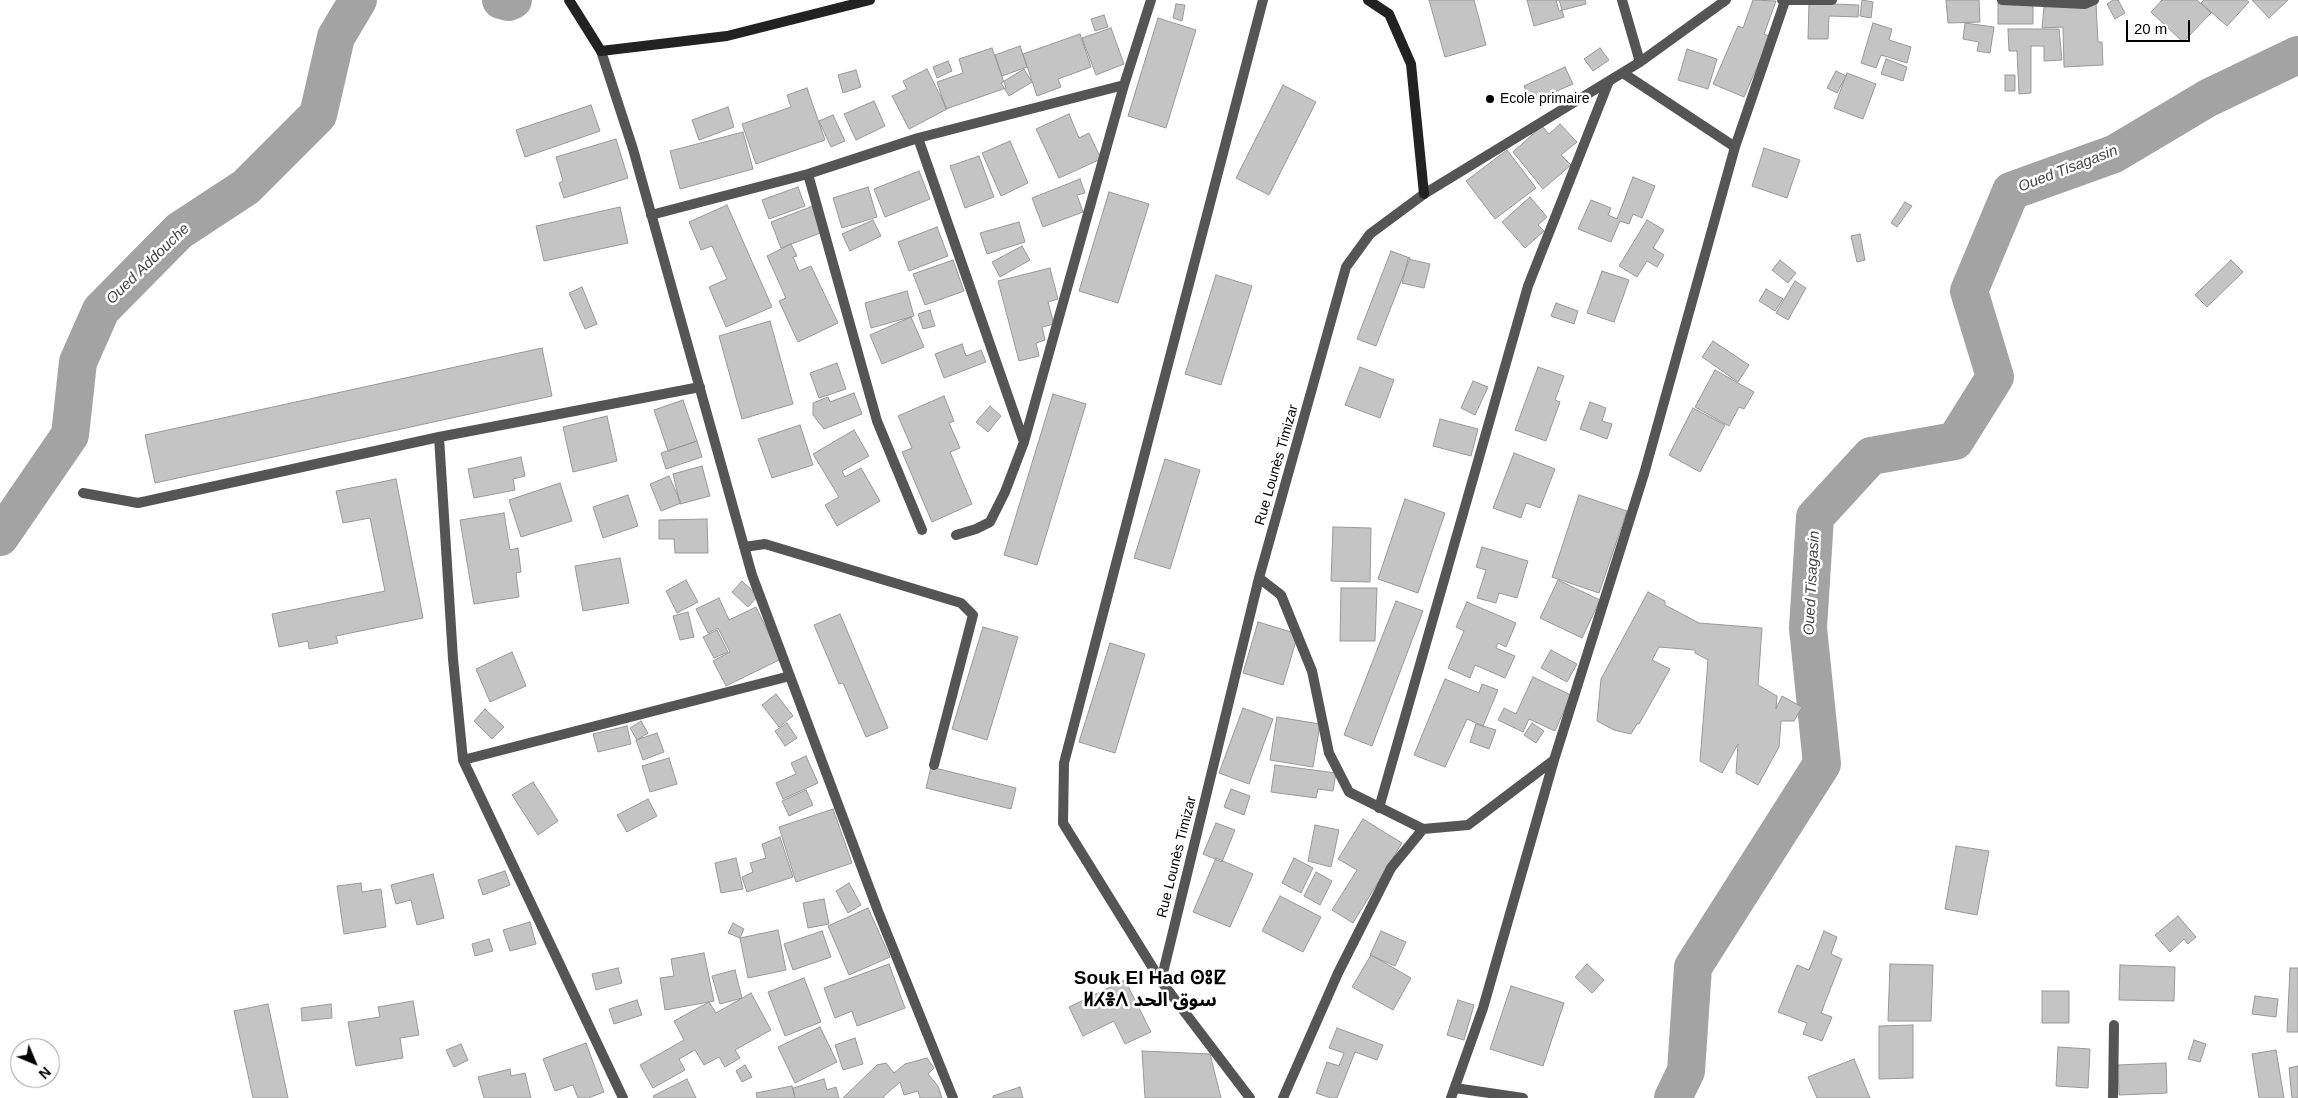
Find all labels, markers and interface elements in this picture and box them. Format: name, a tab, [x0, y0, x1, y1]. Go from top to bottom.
scale bar	[2128, 10, 2192, 42]
text: 20 m	[2134, 20, 2167, 37]
place label: Ecole primaire	[1500, 91, 1589, 107]
marker: Ecole primaire	[1484, 93, 1496, 105]
water label: Oued Tisagasin	[2016, 142, 2120, 196]
water label: Oued Addouche	[103, 220, 193, 308]
street label: Rue Lounès Timizar	[1252, 403, 1302, 527]
water label: Oued Tisagasin	[1800, 530, 1824, 636]
street label: Rue Lounès Timizar	[1154, 794, 1200, 920]
district label: Souk El Had ⵙⵓⵇ ⵍⵃⴻⴷ سوق الحد	[1074, 968, 1226, 1012]
north arrow	[10, 1038, 60, 1088]
text: N	[36, 1064, 54, 1082]

